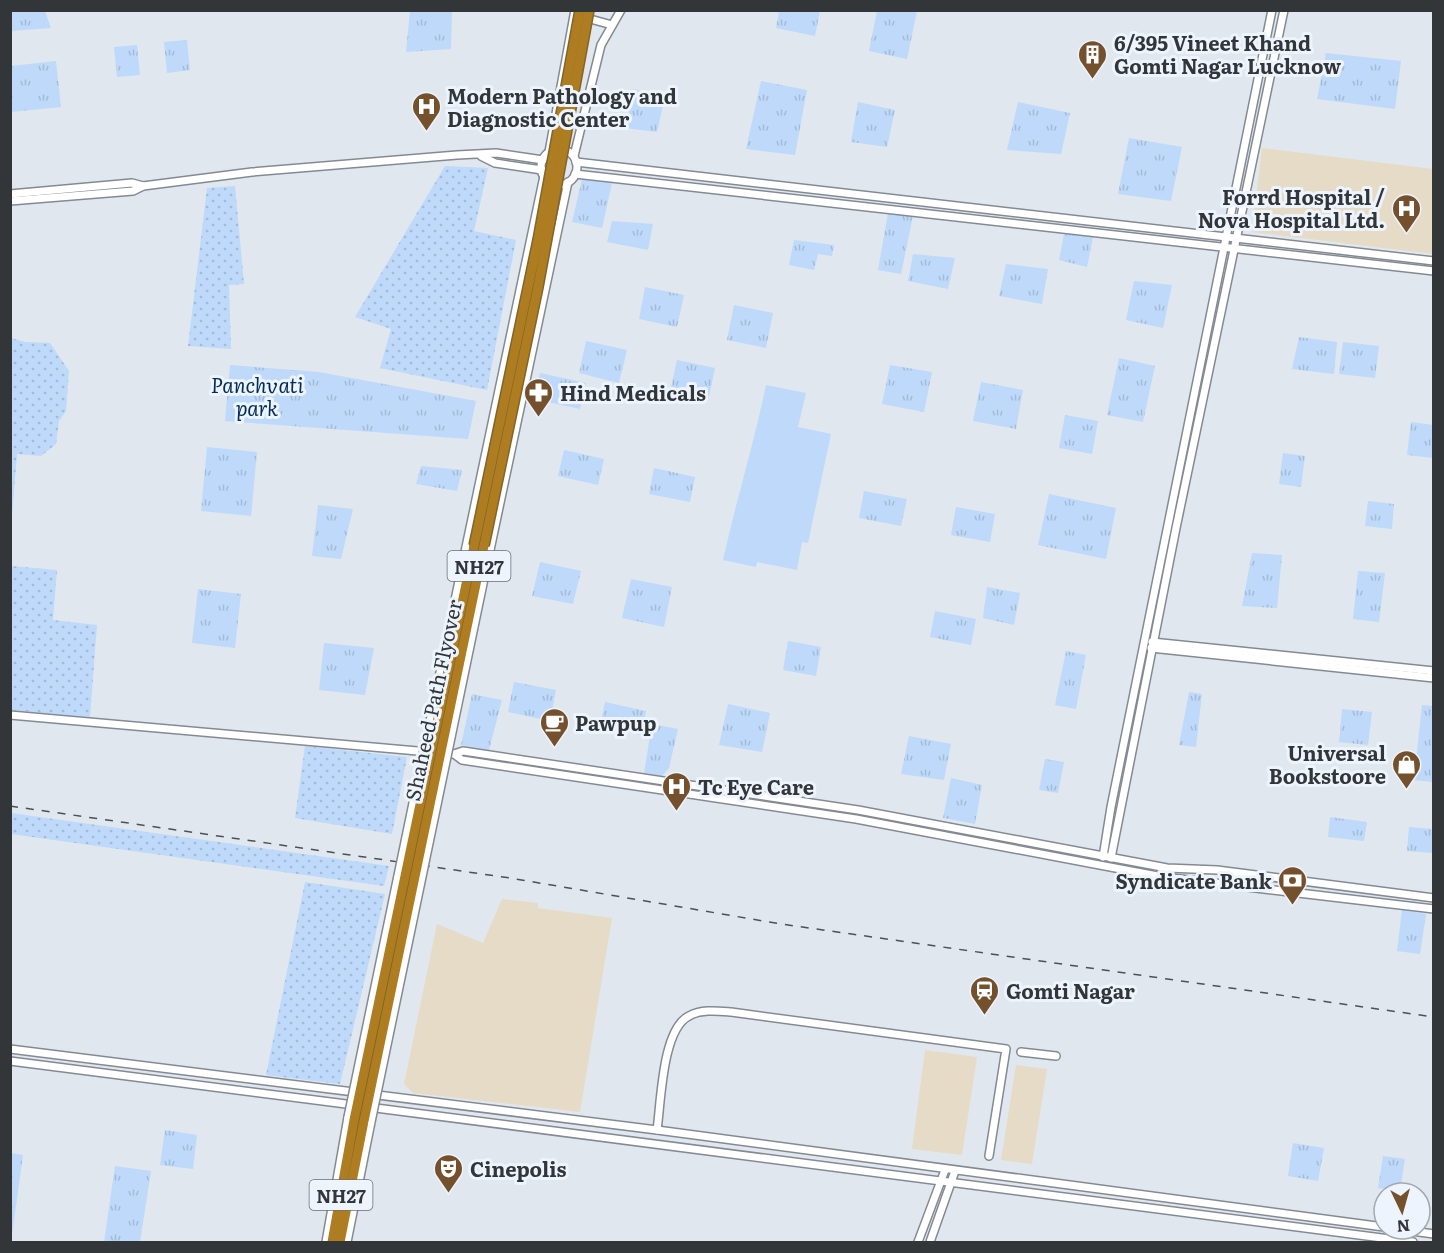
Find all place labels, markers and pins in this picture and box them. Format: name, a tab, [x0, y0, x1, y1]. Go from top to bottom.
place label: 6/395 Vineet Khand Gomti Nagar Lucknow	[1114, 27, 1341, 80]
building icon: 6/395 Vineet Khand Gomti Nagar Lucknow	[1077, 38, 1109, 80]
place label: Modern Pathology and Diagnostic Center	[447, 80, 677, 133]
hospital icon: Modern Pathology and Diagnostic Center	[410, 90, 442, 132]
place label: Forrd Hospital / Nova Hospital Ltd.	[1198, 181, 1385, 234]
hospital icon: Forrd Hospital / Nova Hospital Ltd.	[1390, 192, 1422, 234]
pharmacy icon: Hind Medicals	[523, 376, 555, 418]
place label: Hind Medicals	[560, 377, 706, 407]
cafe icon: Pawpup	[538, 706, 570, 748]
place label: Pawpup	[575, 707, 656, 737]
place label: Universal Bookstoore	[1269, 737, 1386, 790]
shop icon: Universal Bookstoore	[1391, 748, 1423, 790]
hospital icon: Tc Eye Care	[661, 770, 693, 812]
place label: Tc Eye Care	[698, 771, 814, 801]
bank icon: Syndicate Bank	[1277, 864, 1309, 906]
place label: Syndicate Bank	[1115, 865, 1273, 895]
station icon: Gomti Nagar	[969, 974, 1001, 1016]
place label: Gomti Nagar	[1006, 975, 1135, 1005]
theatre icon: Cinepolis	[433, 1152, 465, 1194]
place label: Cinepolis	[470, 1153, 566, 1183]

